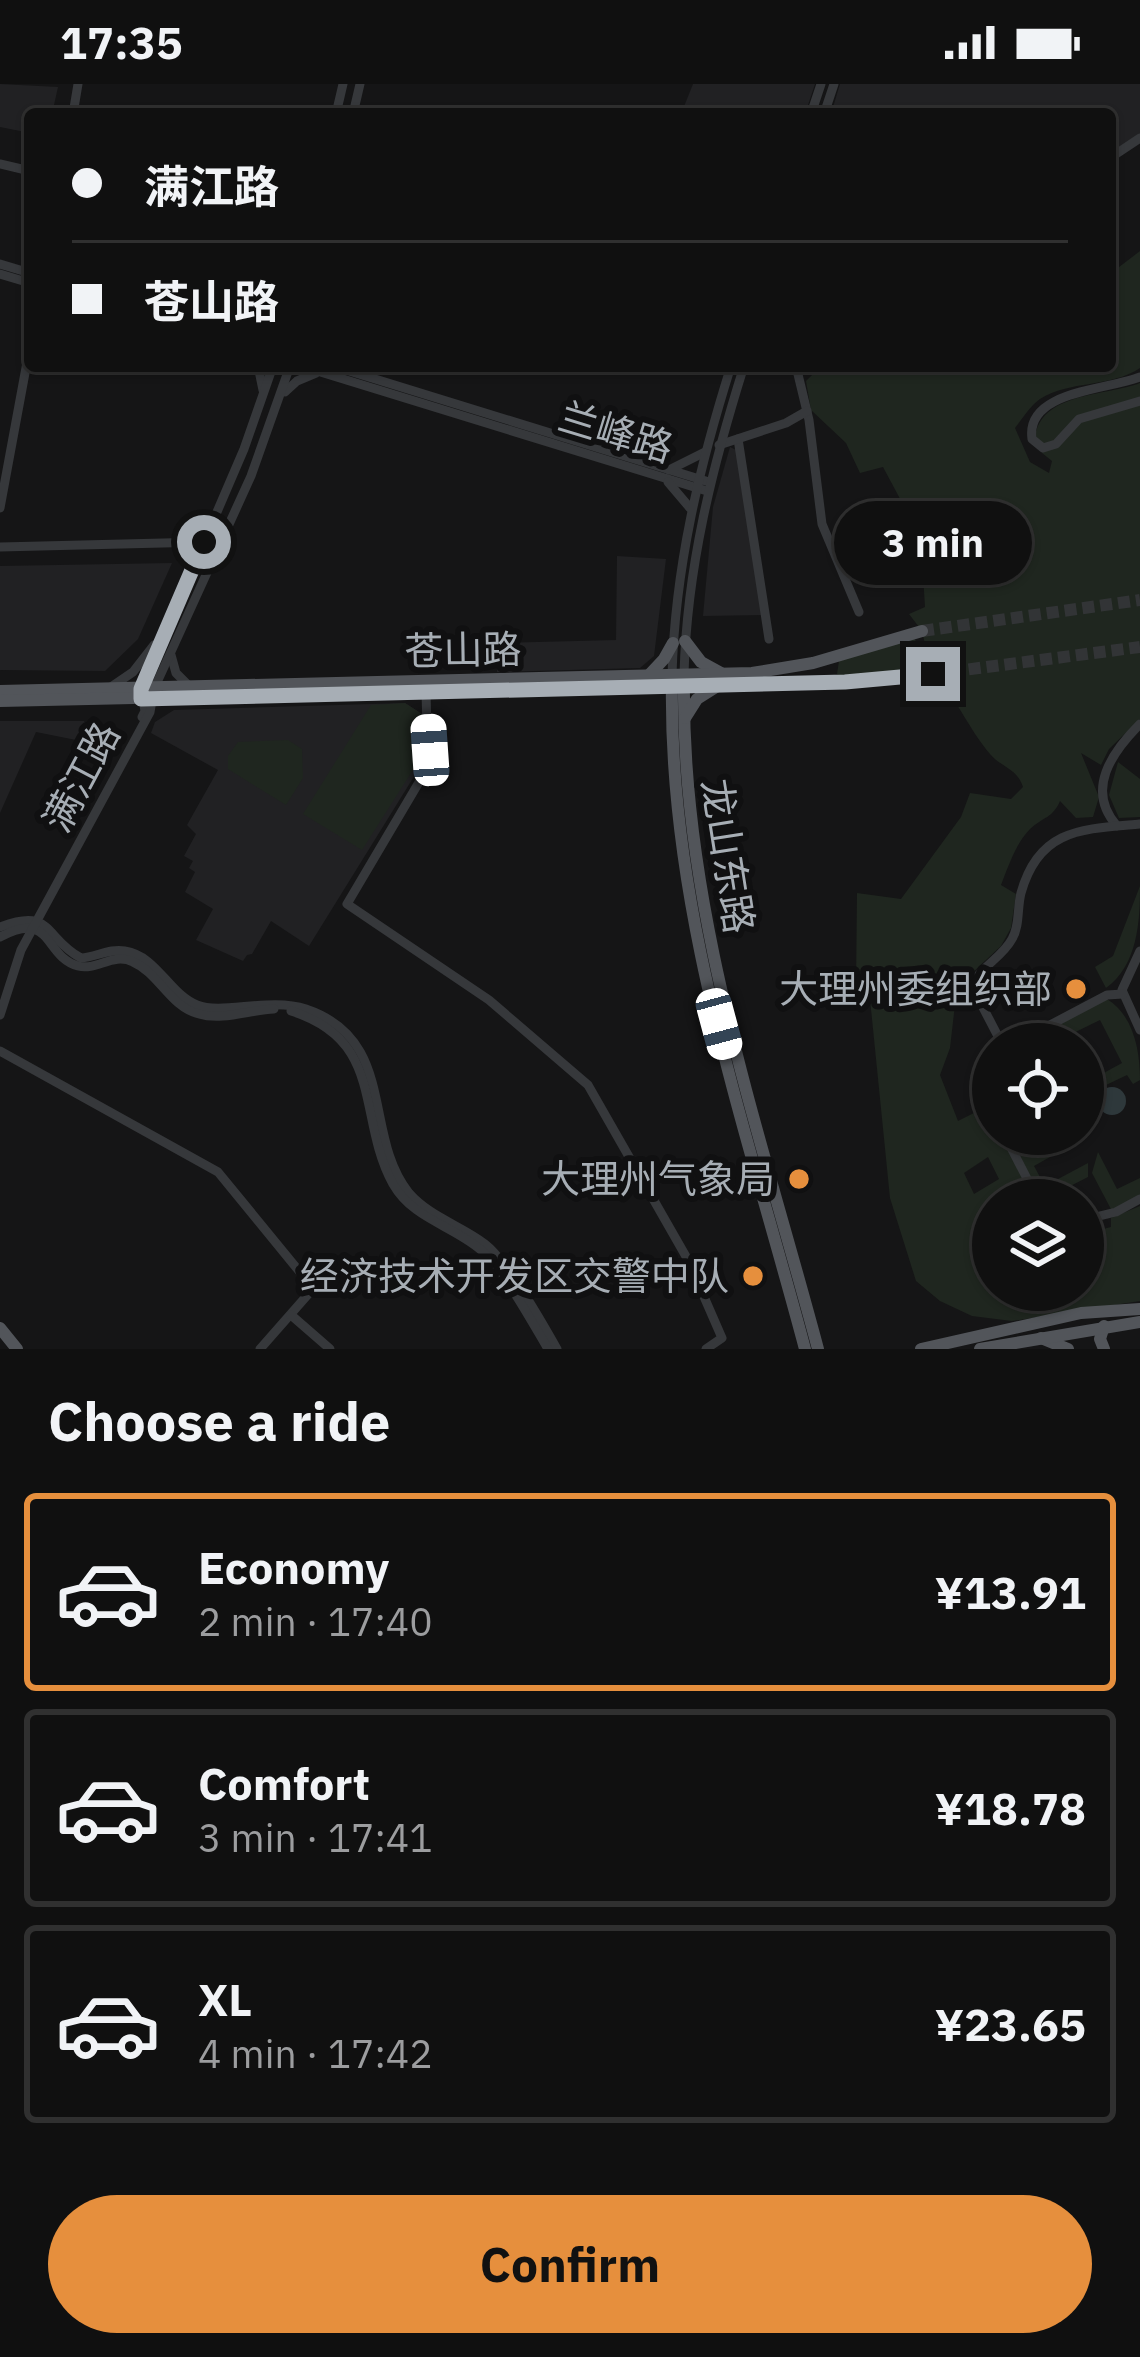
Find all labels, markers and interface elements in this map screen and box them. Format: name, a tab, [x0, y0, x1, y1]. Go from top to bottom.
text: 17:35	[60, 13, 183, 71]
text: 满江路	[144, 157, 279, 215]
text: 苍山路	[144, 272, 279, 330]
street label: 兰峰路	[553, 390, 680, 473]
callout: 3 min	[834, 500, 1032, 584]
route start	[177, 515, 231, 569]
text: 3 min	[882, 517, 984, 568]
street label: 苍山路	[404, 623, 522, 676]
route end	[906, 647, 960, 701]
street label: 满江路	[31, 713, 131, 840]
car	[410, 713, 450, 787]
street label: 龙山东路	[691, 775, 766, 937]
place label: 大理州委组织部	[779, 963, 1052, 1014]
marker: 大理州委组织部	[1063, 976, 1089, 1002]
car	[692, 985, 746, 1063]
map controls	[972, 1023, 1104, 1311]
button: locate	[972, 1023, 1104, 1155]
place label: 大理州气象局	[541, 1153, 775, 1204]
marker: 大理州气象局	[786, 1166, 812, 1192]
button: layers	[972, 1179, 1104, 1311]
place label: 经济技术开发区交警中队	[300, 1250, 729, 1301]
marker: 经济技术开发区交警中队	[740, 1263, 766, 1289]
text: Choose a ride	[48, 1386, 390, 1456]
icon: car	[54, 1538, 162, 1646]
text: Economy	[198, 1538, 389, 1596]
text: ¥13.91	[935, 1563, 1086, 1621]
text: 2 min · 17:40	[198, 1596, 433, 1647]
icon: car	[54, 1754, 162, 1862]
text: Comfort	[198, 1754, 370, 1812]
text: ¥18.78	[935, 1779, 1086, 1837]
text: 3 min · 17:41	[198, 1812, 433, 1863]
icon: car	[54, 1970, 162, 2078]
text: XL	[198, 1970, 252, 2028]
text: ¥23.65	[935, 1995, 1086, 2053]
text: 4 min · 17:42	[198, 2028, 433, 2079]
button: Confirm	[48, 2195, 1092, 2333]

